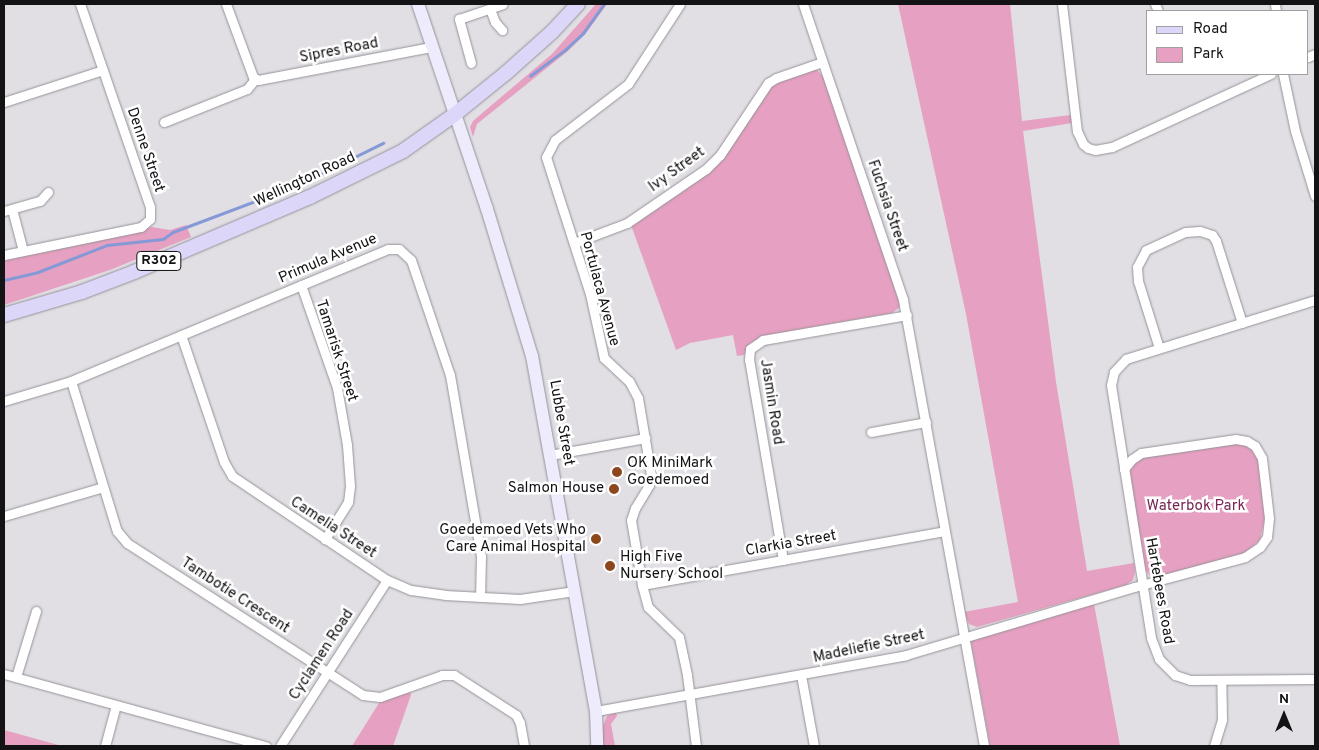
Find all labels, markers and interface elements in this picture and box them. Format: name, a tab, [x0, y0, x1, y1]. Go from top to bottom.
legend	[1146, 10, 1309, 75]
text: Road	[1193, 20, 1228, 39]
street label: Sipres Road	[298, 35, 380, 67]
text: Park	[1193, 45, 1224, 64]
street label: Denne Street	[122, 105, 168, 195]
street label: Ivy Street	[645, 144, 709, 196]
street label: Wellington Road	[252, 149, 358, 211]
street label: Fuchsia Street	[863, 158, 911, 254]
street label: Portulaca Avenue	[575, 229, 623, 349]
street label: Primula Avenue	[276, 230, 380, 288]
road number: R302	[135, 250, 183, 272]
street label: Tamarisk Street	[311, 298, 361, 404]
street label: Jasmin Road	[755, 358, 787, 446]
street label: Lubbe Street	[545, 379, 577, 467]
place label: OK MiniMark Goedemoed	[627, 454, 713, 489]
marker: OK MiniMark Goedemoed	[611, 466, 623, 478]
place label: Salmon House	[508, 480, 604, 498]
marker: Salmon House	[608, 483, 620, 495]
street label: Camelia Street	[286, 493, 380, 563]
park label: Waterbok Park	[1147, 498, 1245, 516]
place label: Goedemoed Vets Who Care Animal Hospital	[438, 521, 586, 556]
street label: Clarkia Street	[744, 527, 838, 561]
marker: Goedemoed Vets Who Care Animal Hospital	[590, 533, 602, 545]
street label: Hartebees Road	[1141, 536, 1177, 646]
place label: High Five Nursery School	[620, 548, 723, 583]
street label: Tambotie Crescent	[177, 554, 293, 638]
marker: High Five Nursery School	[604, 560, 616, 572]
street label: Cyclamen Road	[286, 606, 358, 704]
street label: Madeliefie Street	[812, 626, 926, 668]
north arrow	[1259, 690, 1309, 740]
text: N	[1279, 691, 1289, 708]

